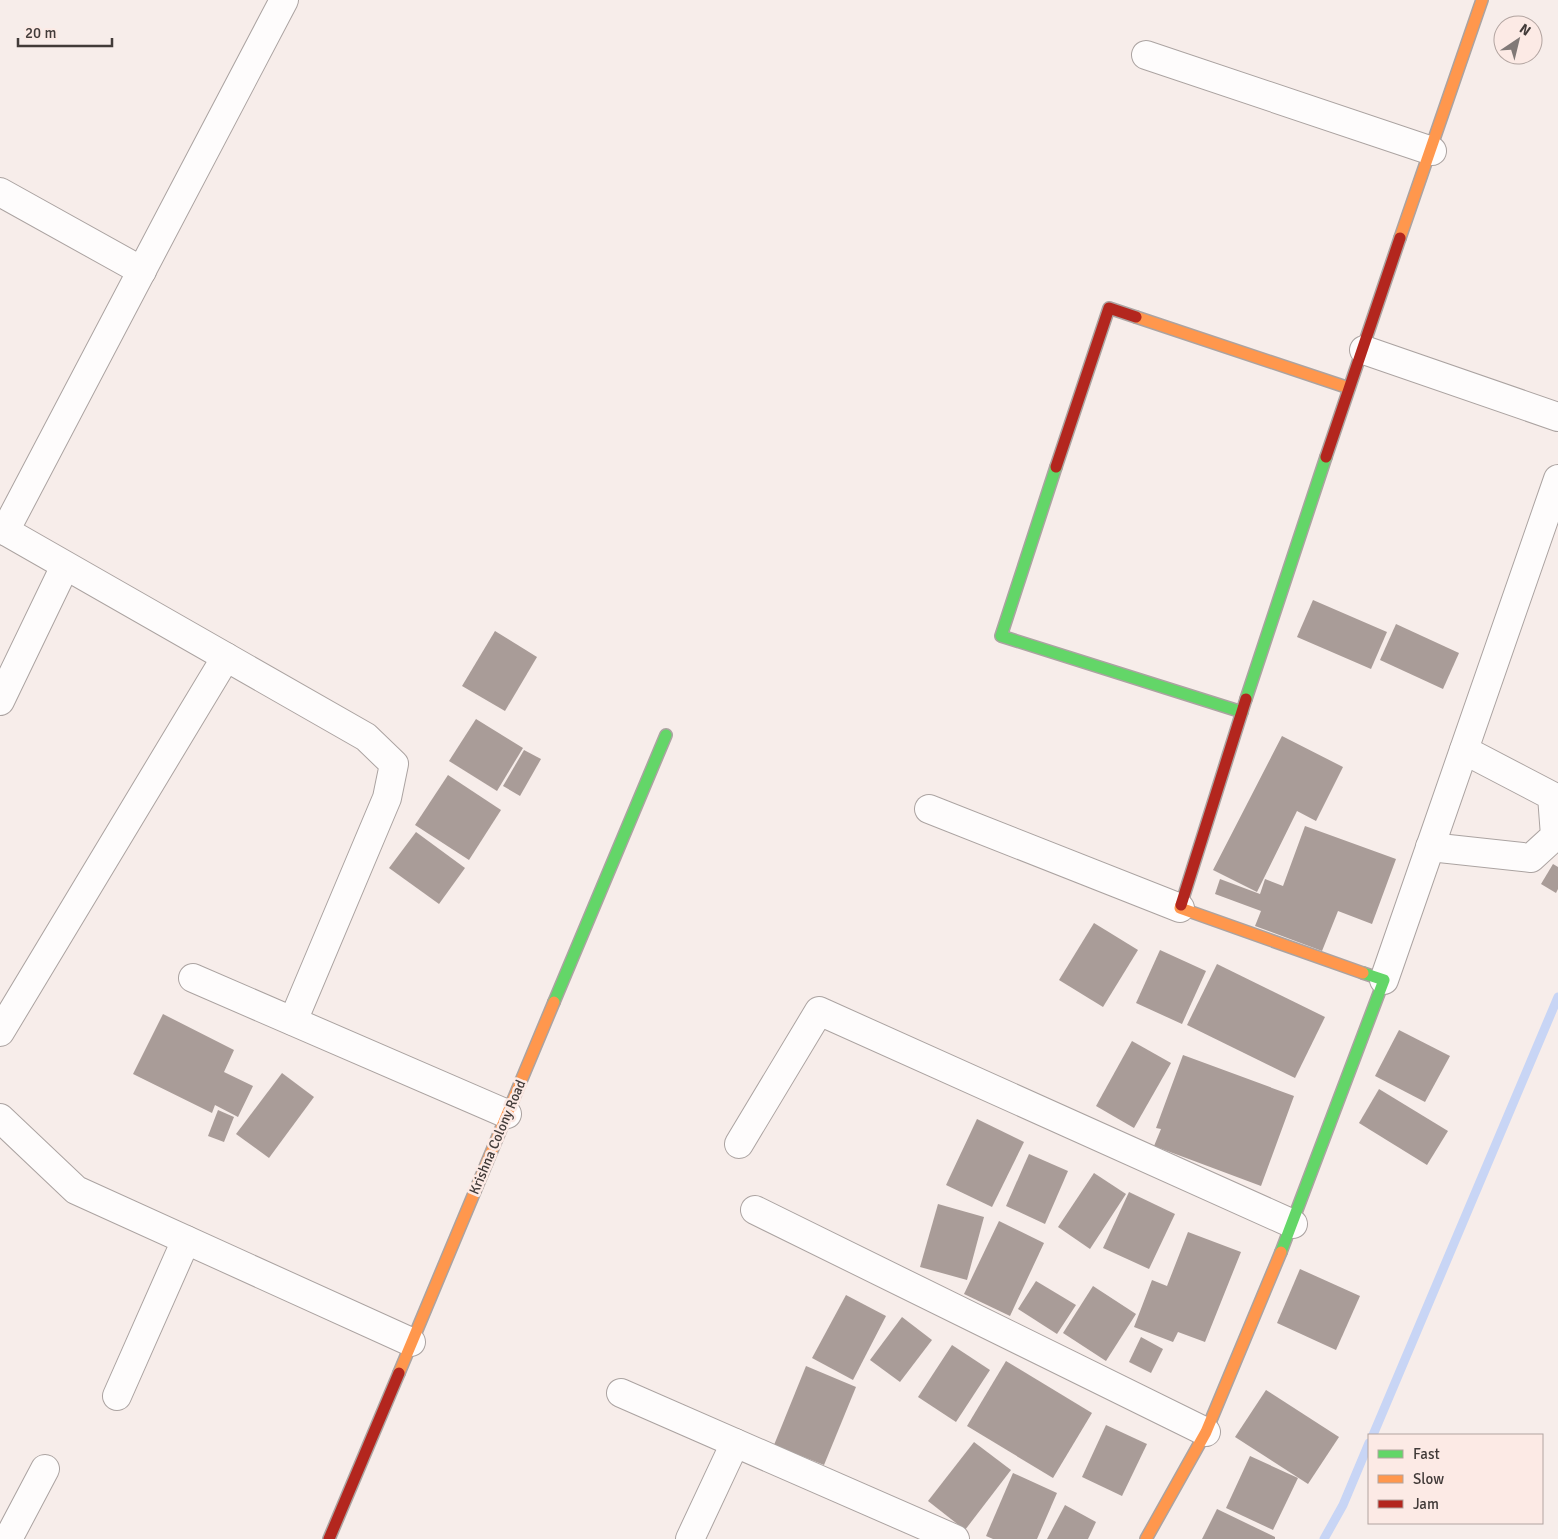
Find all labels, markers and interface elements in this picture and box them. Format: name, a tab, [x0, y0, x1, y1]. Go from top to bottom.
scale bar	[18, 15, 111, 47]
north arrow	[1493, 15, 1543, 65]
text: N	[1516, 20, 1534, 40]
text: 20 m	[25, 24, 56, 42]
street label: Krishna Colony Road	[466, 1077, 529, 1197]
legend	[1368, 1434, 1543, 1524]
text: Fast	[1413, 1445, 1440, 1463]
text: Slow	[1413, 1470, 1444, 1488]
text: Jam	[1413, 1495, 1439, 1513]

